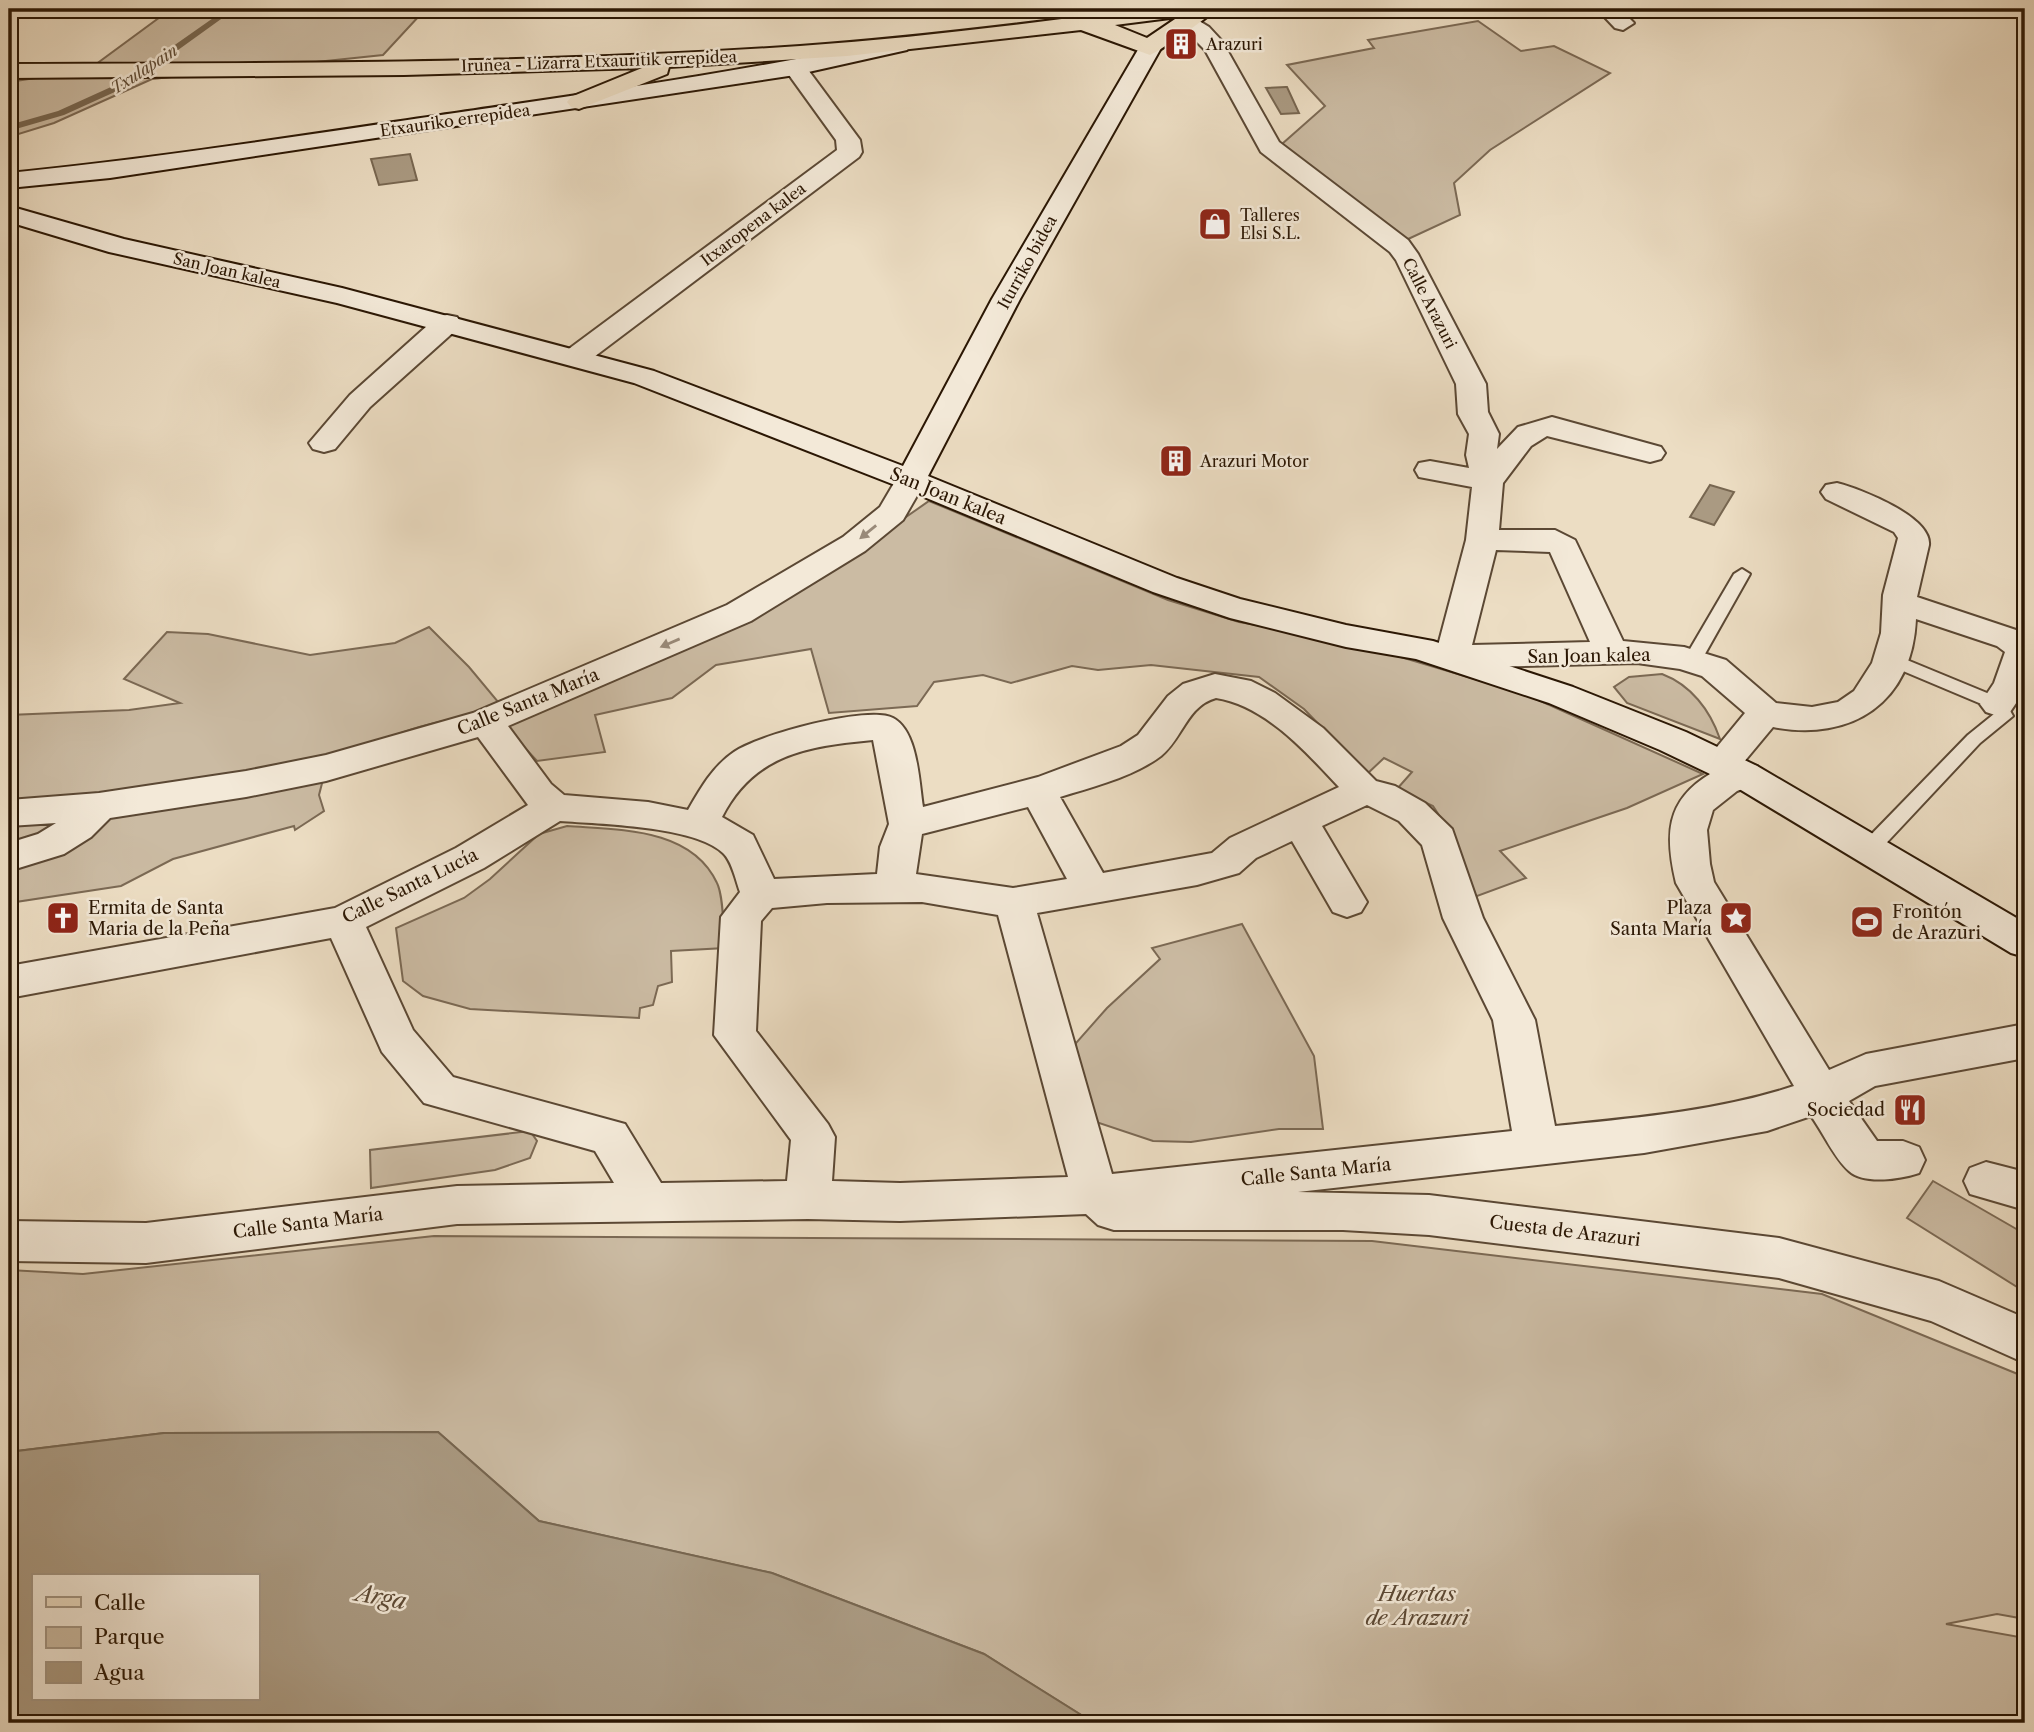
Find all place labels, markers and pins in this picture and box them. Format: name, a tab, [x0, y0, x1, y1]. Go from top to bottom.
building icon: Arazuri	[1162, 25, 1200, 63]
place label: Arazuri	[1205, 34, 1263, 54]
shop icon: Talleres Elsi S.L.	[1196, 205, 1234, 243]
place label: Talleres Elsi S.L.	[1240, 205, 1300, 243]
building icon: Arazuri Motor	[1157, 442, 1195, 480]
place label: Arazuri Motor	[1199, 451, 1309, 471]
place label: Ermita de Santa Maria de la Peña	[88, 897, 230, 940]
place label: Plaza Santa María	[1610, 897, 1713, 940]
church icon: Ermita de Santa Maria de la Peña	[44, 899, 82, 937]
place icon: Plaza Santa María	[1717, 899, 1755, 937]
place label: Frontón de Arazuri	[1892, 901, 1981, 944]
sports icon: Frontón de Arazuri	[1848, 903, 1886, 941]
restaurant icon: Sociedad	[1891, 1091, 1929, 1129]
place label: Sociedad	[1807, 1099, 1885, 1121]

